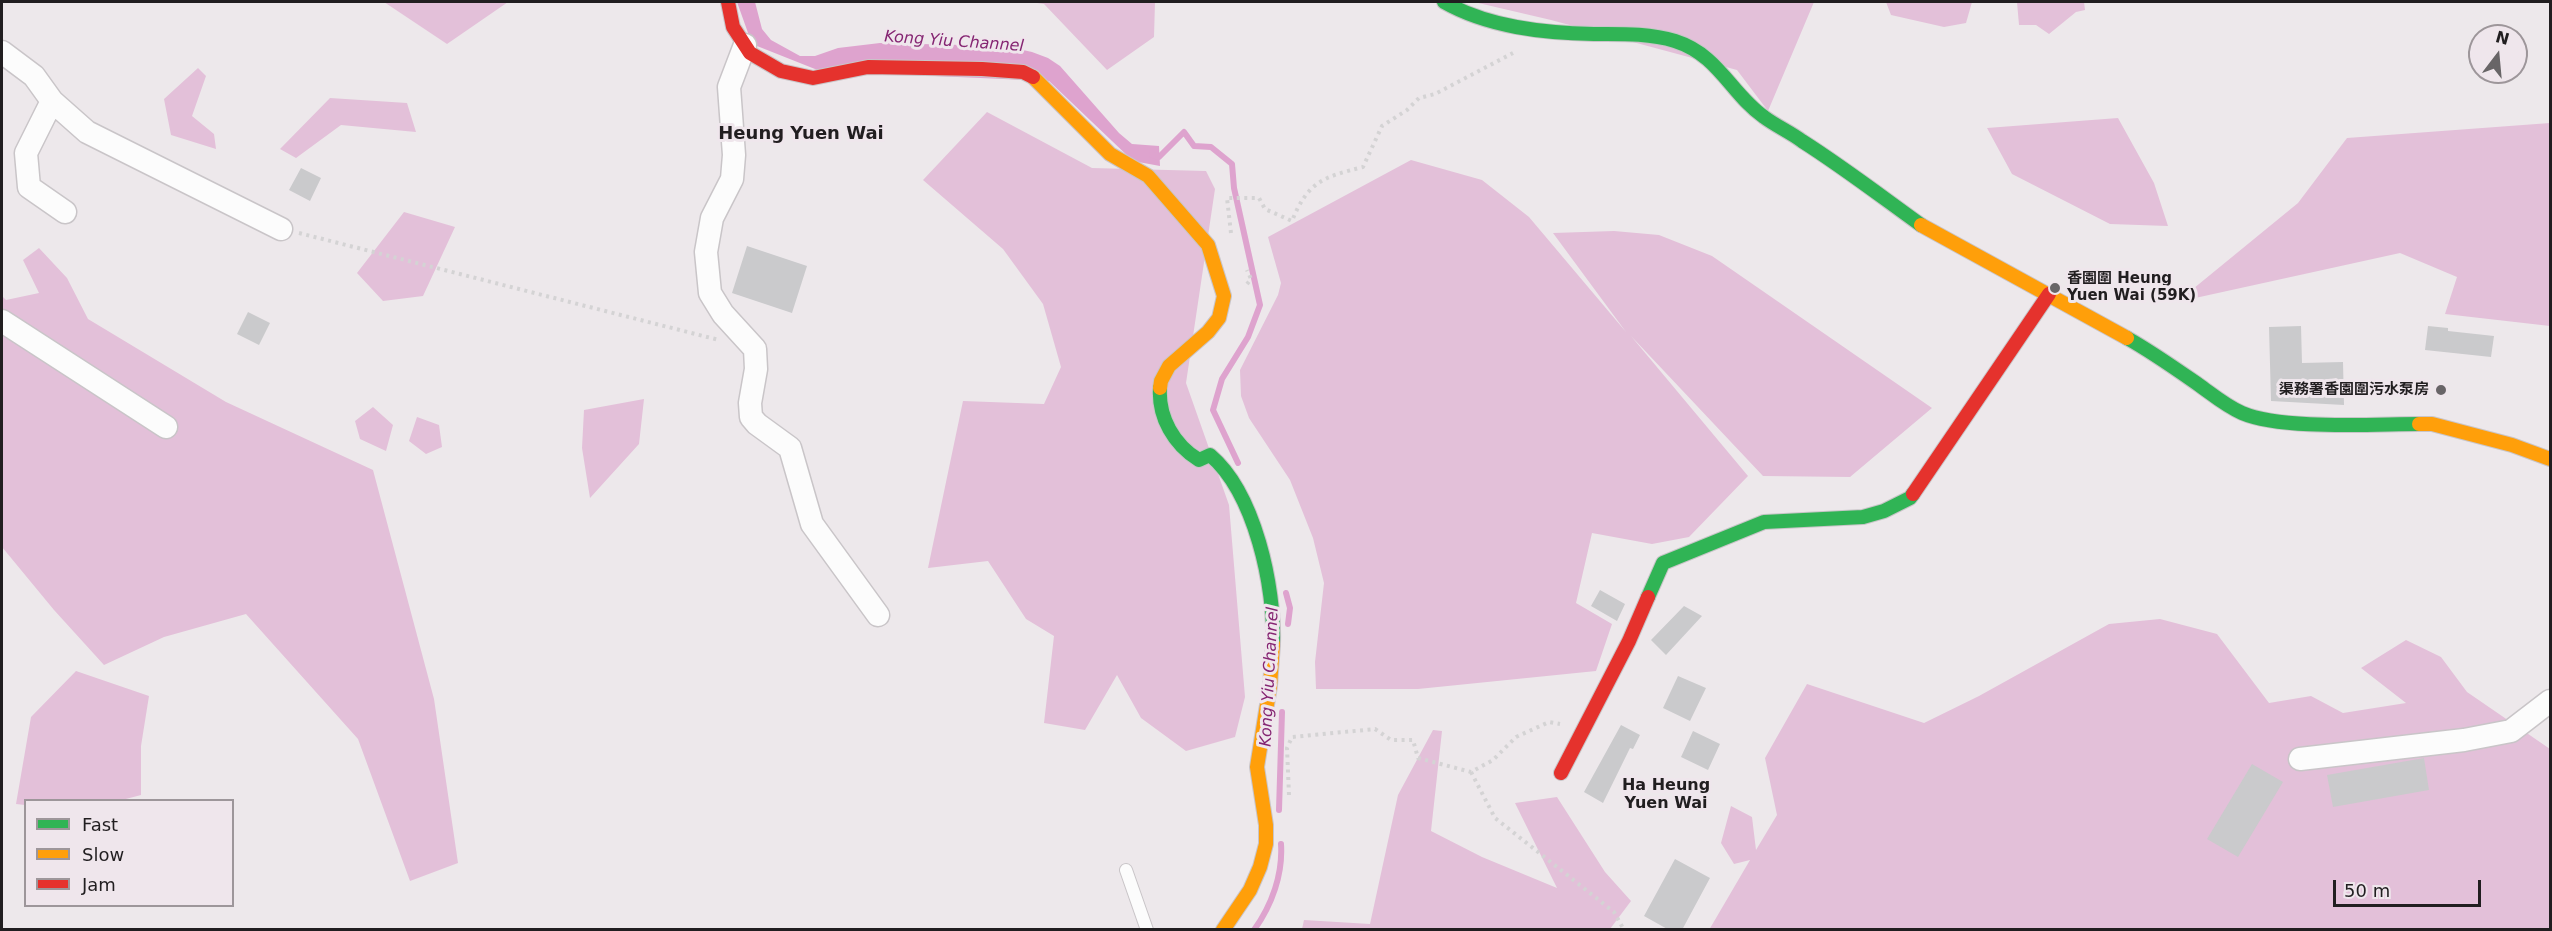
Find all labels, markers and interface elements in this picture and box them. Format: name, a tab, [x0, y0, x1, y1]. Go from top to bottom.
north arrow	[2468, 24, 2528, 84]
text: N	[2493, 27, 2512, 49]
water label: Kong Yiu Channel	[884, 28, 1024, 56]
district label: Heung Yuen Wai	[718, 123, 884, 145]
place label: 香園圍 Heung Yuen Wai (59K)	[2067, 270, 2196, 305]
marker: 香園圍 Heung Yuen Wai (59K)	[2048, 281, 2062, 295]
place label: 渠務署香園圍污水泵房	[2279, 381, 2429, 399]
marker: 渠務署香園圍污水泵房	[2434, 383, 2448, 397]
water label: Kong Yiu Channel	[1257, 607, 1283, 747]
district label: Ha Heung Yuen Wai	[1622, 776, 1710, 814]
legend	[24, 799, 234, 907]
text: Fast	[82, 814, 118, 835]
text: Slow	[82, 844, 124, 865]
scale bar	[2336, 868, 2484, 906]
text: Jam	[82, 874, 116, 895]
text: 50 m	[2344, 880, 2390, 901]

